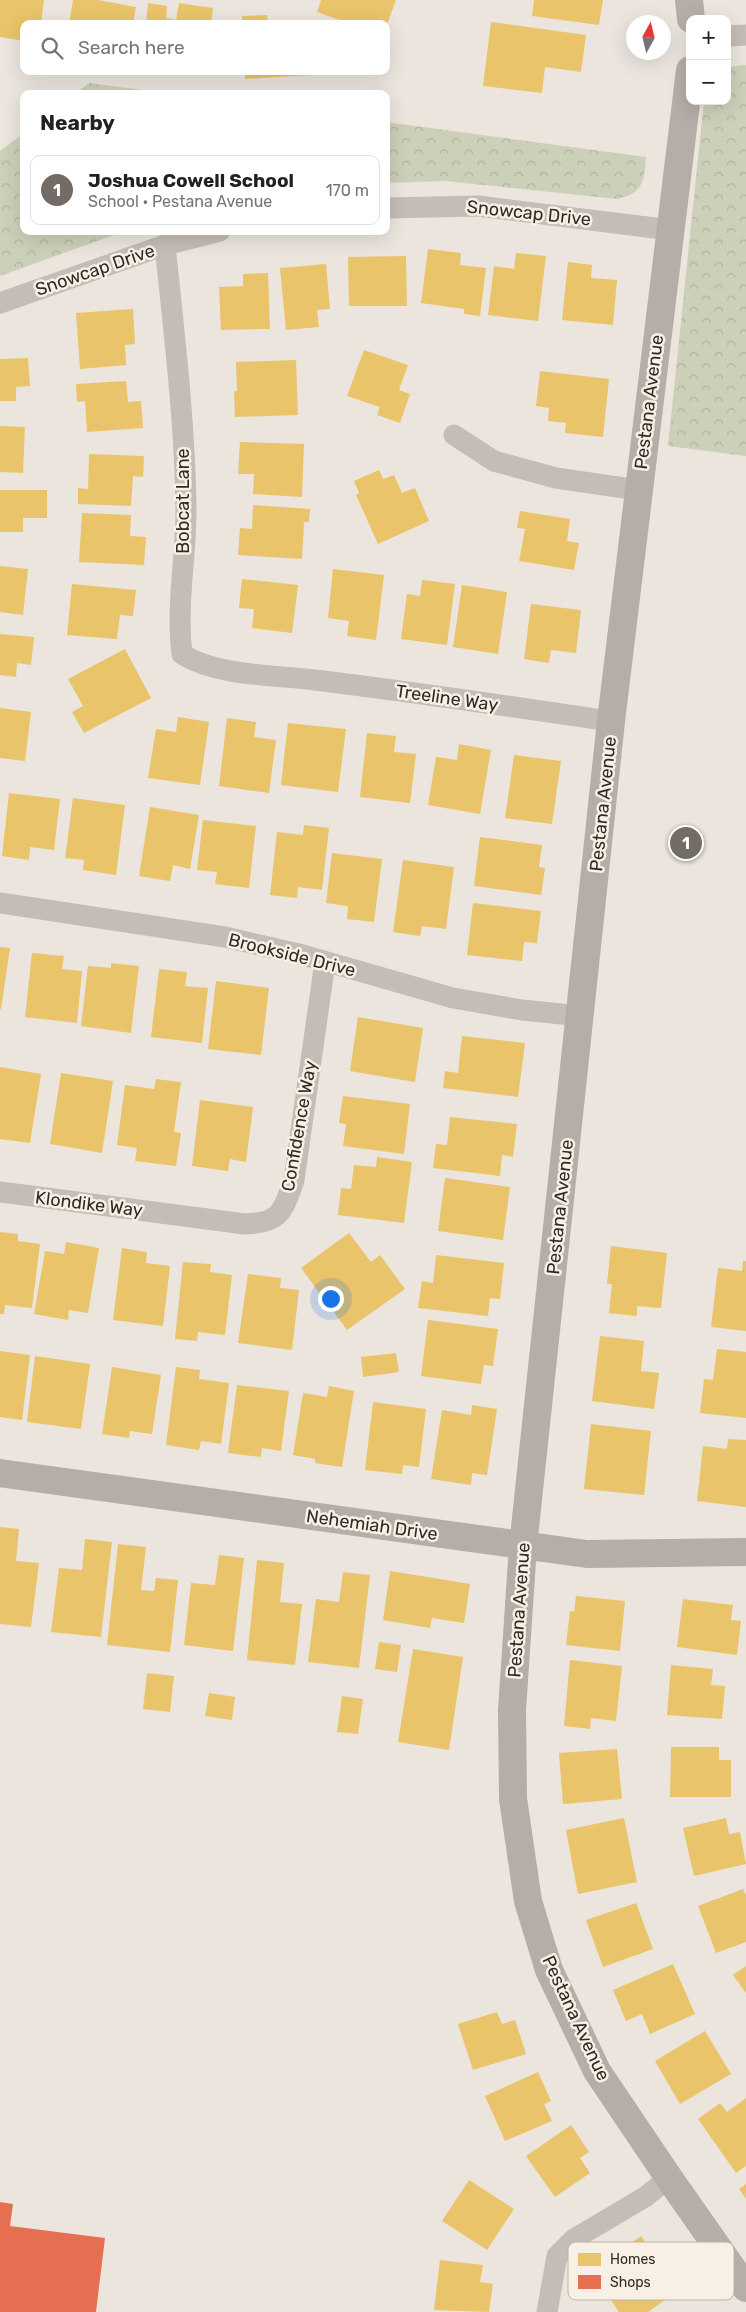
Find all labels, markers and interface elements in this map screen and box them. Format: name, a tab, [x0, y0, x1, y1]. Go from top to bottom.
north arrow	[626, 15, 671, 60]
map controls	[686, 15, 731, 105]
button: +	[686, 15, 731, 60]
search box	[20, 20, 390, 75]
icon: search	[38, 34, 66, 62]
text: Search here	[78, 36, 185, 59]
button: −	[686, 60, 731, 105]
text: Nearby	[40, 110, 115, 135]
text: Joshua Cowell School	[88, 169, 294, 192]
text: 1	[53, 181, 61, 200]
text: 170 m	[326, 181, 369, 200]
text: School · Pestana Avenue	[88, 192, 272, 211]
street label: Snowcap Drive	[466, 196, 592, 230]
street label: Snowcap Drive	[32, 239, 158, 301]
street label: Pestana Avenue	[630, 333, 668, 471]
street label: Bobcat Lane	[172, 448, 194, 554]
street label: Treeline Way	[394, 680, 500, 716]
street label: Pestana Avenue	[585, 735, 621, 873]
pin: 1	[670, 824, 702, 862]
street label: Brookside Drive	[226, 929, 358, 981]
street label: Confidence Way	[277, 1059, 321, 1193]
street label: Pestana Avenue	[542, 1138, 578, 1276]
street label: Klondike Way	[34, 1186, 144, 1222]
your location	[318, 1286, 344, 1312]
street label: Nehemiah Drive	[305, 1505, 439, 1545]
street label: Pestana Avenue	[503, 1542, 535, 1678]
street label: Pestana Avenue	[537, 1952, 615, 2084]
legend	[568, 2242, 734, 2300]
text: Homes	[610, 2251, 655, 2268]
text: Shops	[610, 2274, 651, 2291]

